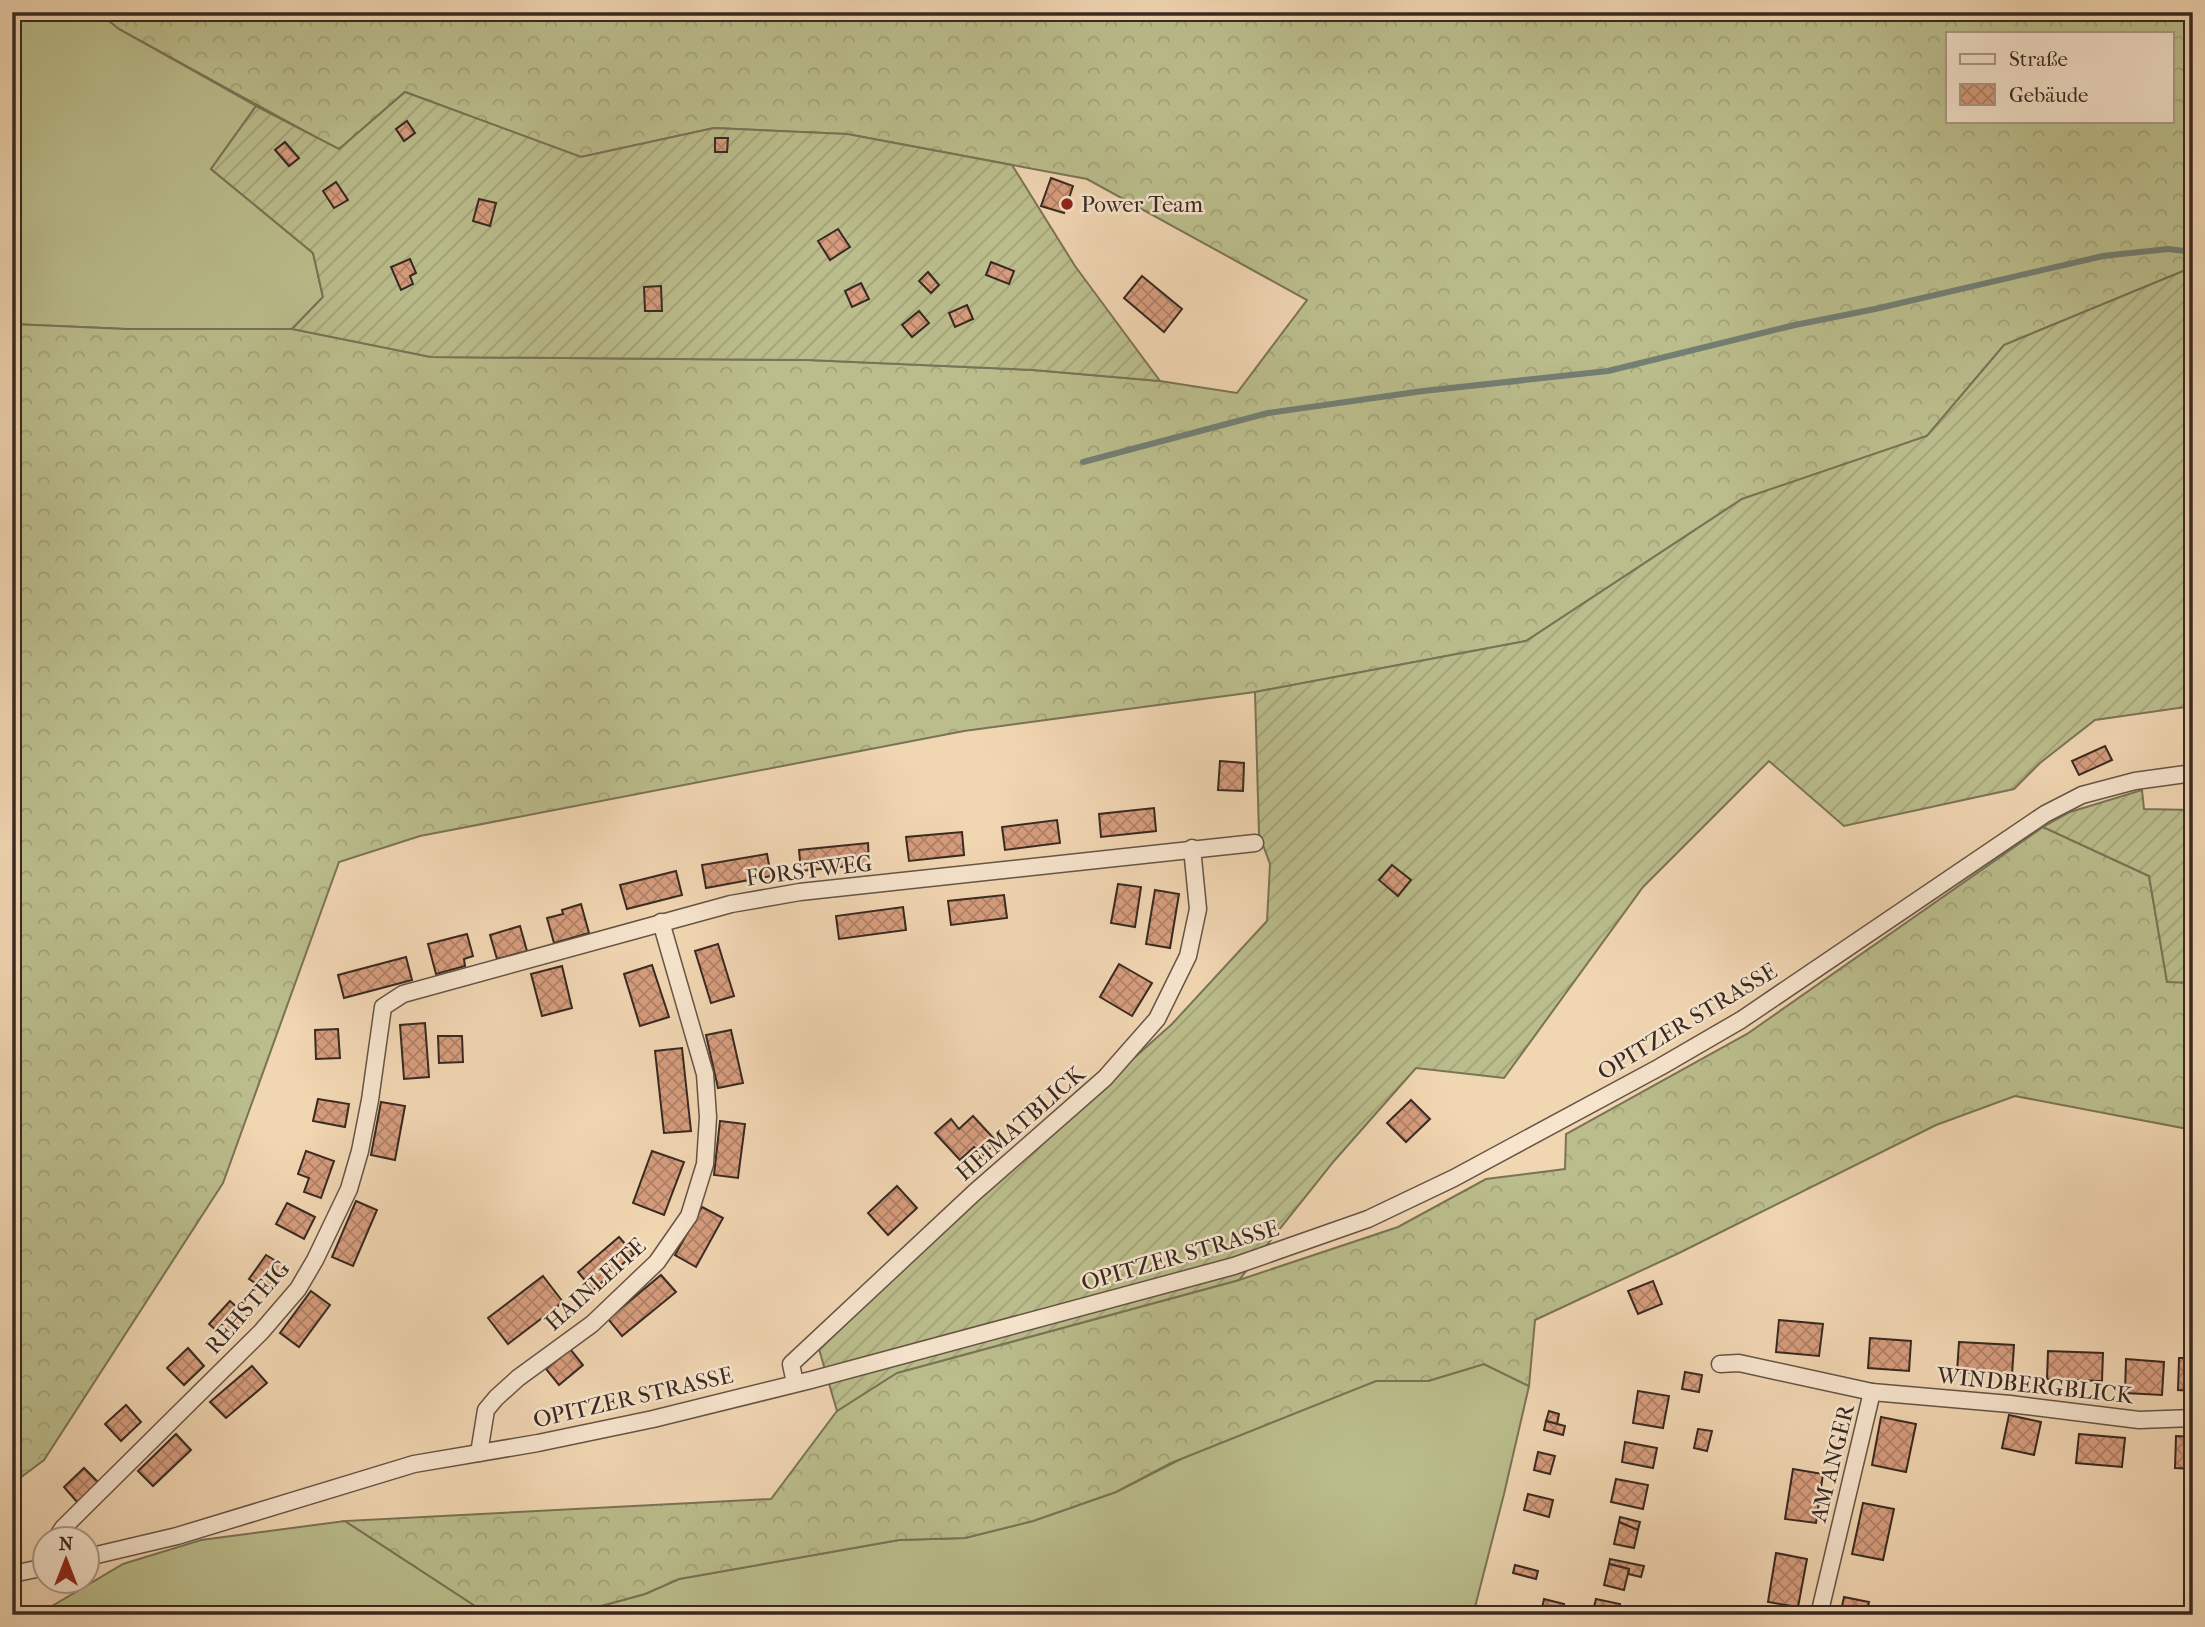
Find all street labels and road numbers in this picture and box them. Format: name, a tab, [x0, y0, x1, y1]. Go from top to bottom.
street label: FORSTWEG	[744, 849, 874, 892]
street label: OPITZER STRASSE	[1593, 957, 1782, 1086]
street label: HEIMATBLICK	[950, 1059, 1091, 1187]
street label: OPITZER STRASSE	[1078, 1214, 1282, 1297]
street label: HAINLEITE	[540, 1232, 651, 1337]
street label: REHSTEIG	[199, 1255, 295, 1360]
street label: OPITZER STRASSE	[530, 1361, 736, 1434]
street label: WINDBERGBLICK	[1935, 1362, 2136, 1409]
street label: AM ANGER	[1805, 1400, 1860, 1526]

